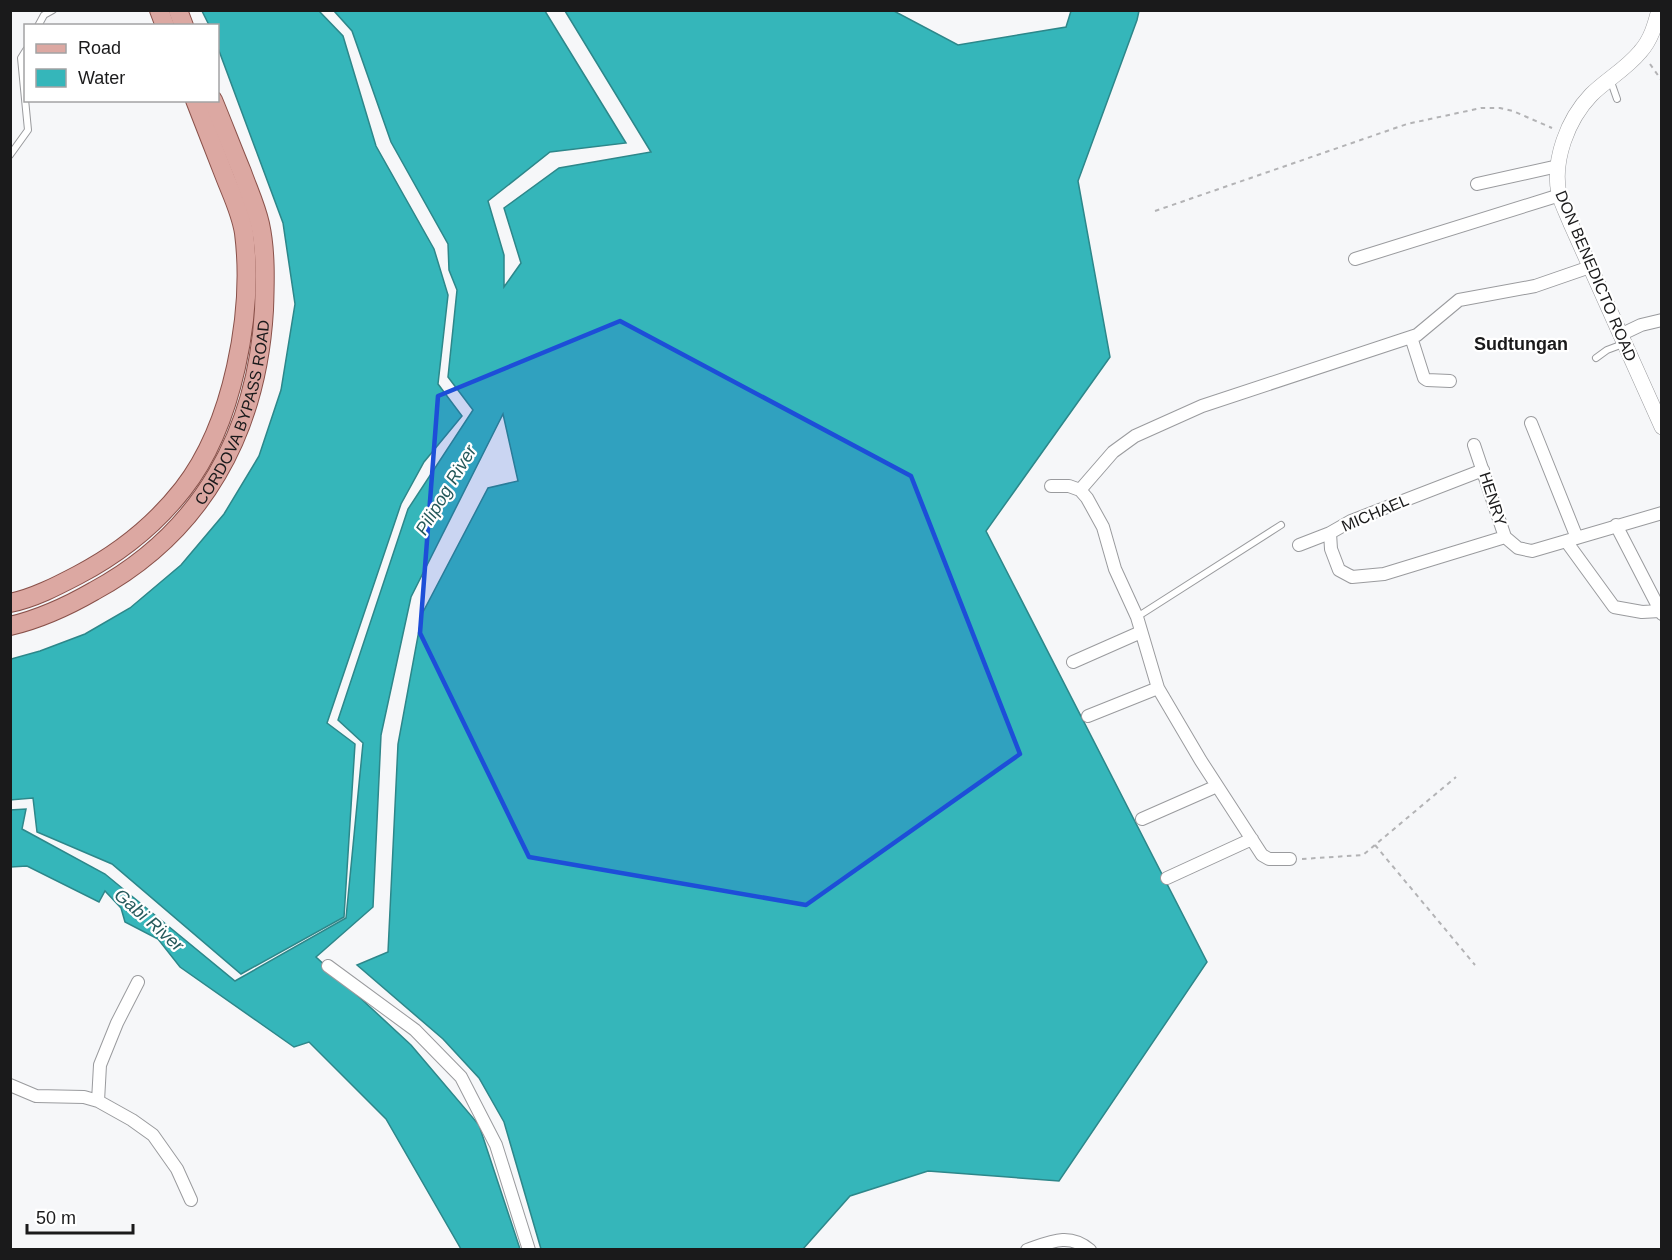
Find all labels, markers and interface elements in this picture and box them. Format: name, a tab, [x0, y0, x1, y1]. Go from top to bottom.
legend	[24, 24, 219, 102]
text: Road	[78, 38, 121, 58]
text: Water	[78, 68, 125, 88]
street label: DON BENEDICTO ROAD	[1552, 188, 1640, 364]
street label: CORDOVA BYPASS ROAD	[191, 319, 272, 508]
district label: Sudtungan	[1474, 334, 1568, 354]
water label: Pilipog River	[411, 441, 481, 538]
street label: HENRY	[1476, 470, 1510, 528]
street label: MICHAEL	[1339, 491, 1411, 535]
water label: Gabi River	[110, 885, 188, 956]
scale bar	[27, 1197, 134, 1235]
text: 50 m	[36, 1208, 76, 1228]

